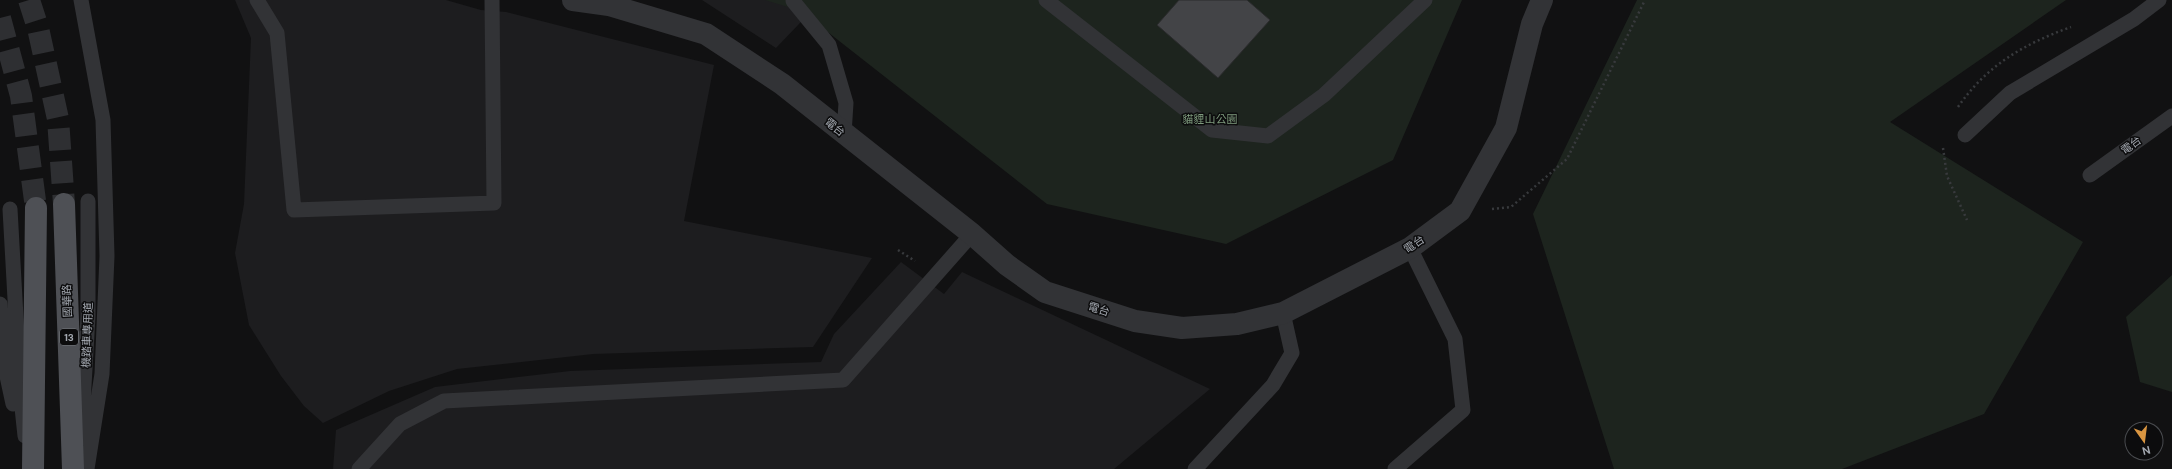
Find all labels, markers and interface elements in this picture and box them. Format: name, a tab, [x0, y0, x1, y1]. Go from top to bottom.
park label: 貓貍山公園	[1183, 112, 1238, 126]
street label: 電台	[822, 115, 848, 139]
street label: 電台	[2118, 133, 2144, 157]
street label: 電台	[1401, 232, 1427, 256]
street label: 國華路	[59, 284, 75, 318]
street label: 電台	[1086, 299, 1112, 319]
street label: 機踏車專用道	[79, 302, 95, 368]
road number: 13	[60, 329, 78, 345]
north arrow	[2124, 421, 2164, 461]
text: N	[2141, 443, 2152, 458]

